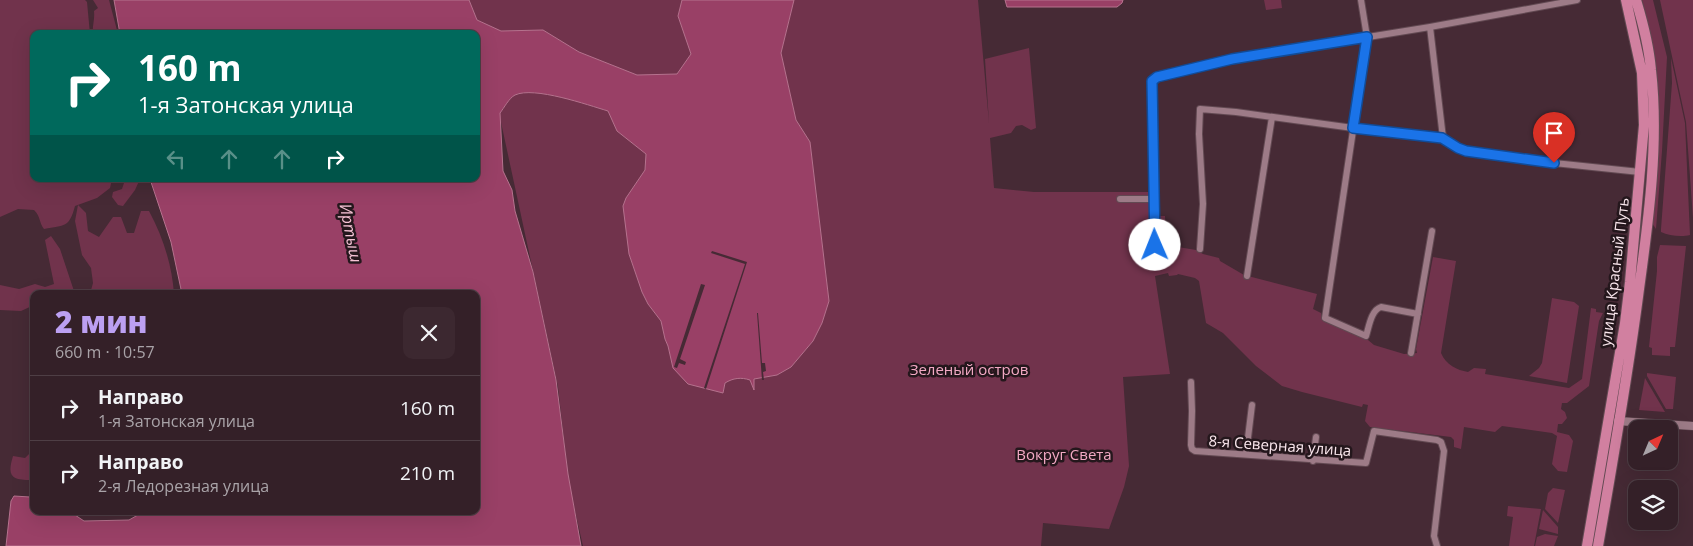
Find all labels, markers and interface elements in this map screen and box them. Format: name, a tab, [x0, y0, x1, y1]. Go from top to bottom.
text: 160 m	[138, 44, 242, 91]
icon: right	[55, 50, 120, 115]
text: 1-я Затонская улица	[138, 89, 354, 119]
pin	[1533, 112, 1575, 163]
icon: arrive	[1540, 119, 1568, 147]
icon: left	[162, 145, 190, 173]
icon: ahead	[215, 145, 243, 173]
icon: ahead	[268, 145, 296, 173]
icon: right	[321, 145, 349, 173]
street label: улица Красный Путь	[1595, 196, 1633, 348]
water label: Иртыш	[334, 202, 368, 265]
position arrow	[1128, 218, 1180, 270]
text: 2 мин	[55, 301, 148, 342]
button: close	[403, 307, 455, 359]
text: 660 m · 10:57	[55, 341, 155, 363]
park label: Зеленый остров	[910, 359, 1028, 379]
text: Направо	[98, 384, 184, 410]
icon: right	[55, 394, 83, 422]
text: 160 m	[400, 395, 455, 421]
text: 1-я Затонская улица	[98, 410, 255, 432]
north arrow	[1628, 420, 1678, 470]
map controls	[1628, 420, 1678, 530]
street label: 8-я Северная улица	[1208, 430, 1352, 460]
park label: Вокруг Света	[1016, 444, 1112, 464]
text: Направо	[98, 449, 184, 475]
icon: right	[55, 459, 83, 487]
text: 210 m	[400, 460, 455, 486]
text: 2-я Ледорезная улица	[98, 475, 269, 497]
button: layers	[1628, 480, 1678, 530]

